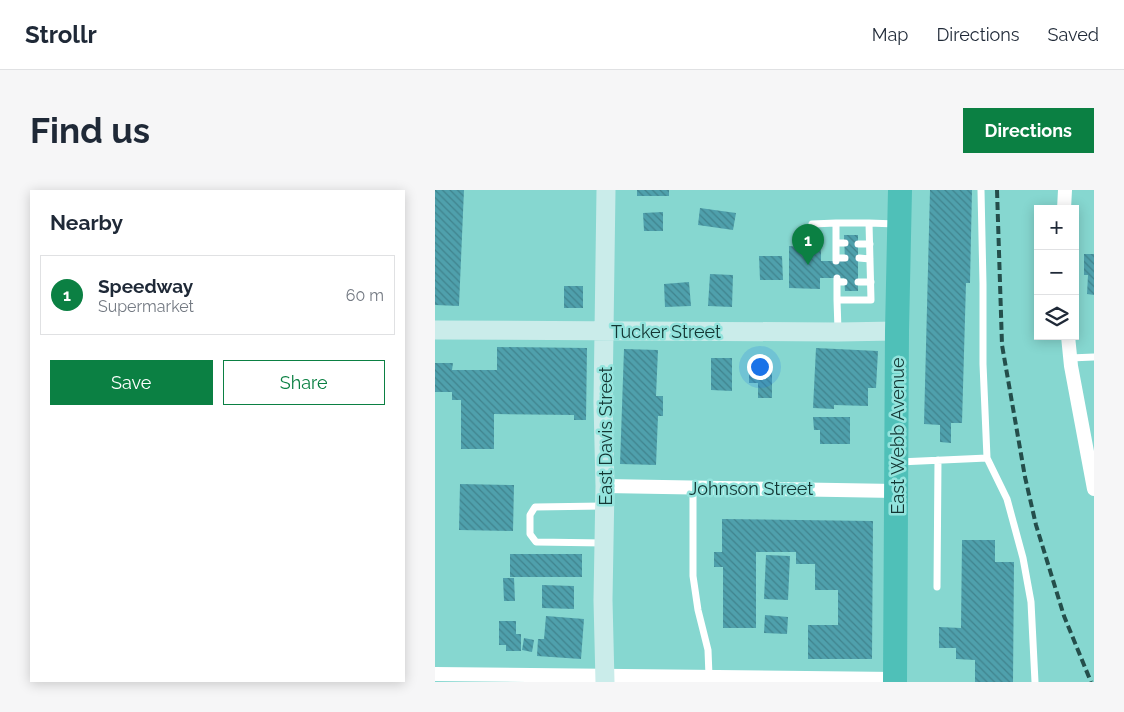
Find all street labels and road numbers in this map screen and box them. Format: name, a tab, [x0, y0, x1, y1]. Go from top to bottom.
street label: Tucker Street	[611, 321, 721, 342]
street label: East Webb Avenue	[887, 357, 908, 515]
street label: East Davis Street	[595, 366, 616, 506]
street label: Johnson Street	[689, 478, 813, 499]

